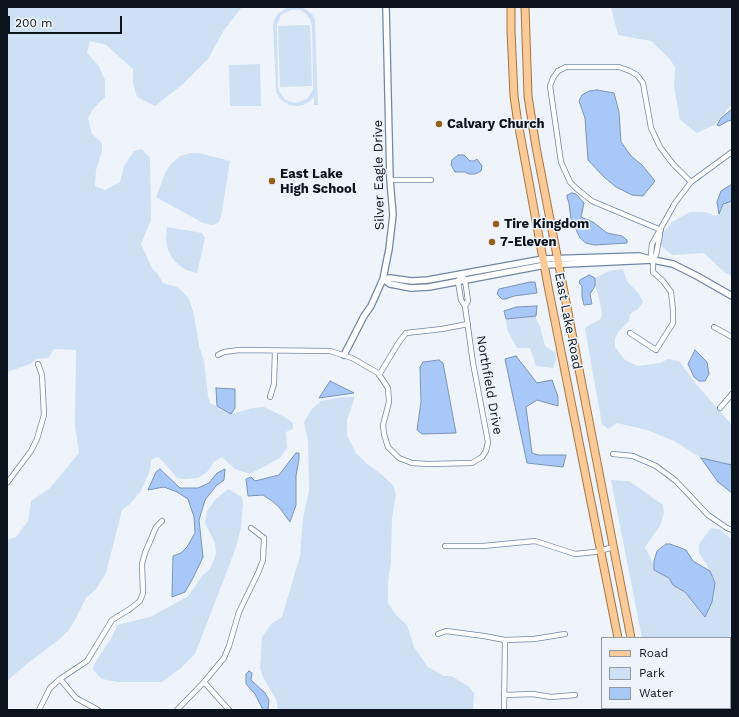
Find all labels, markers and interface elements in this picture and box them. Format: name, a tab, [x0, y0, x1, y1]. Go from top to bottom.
scale bar	[10, 8, 124, 34]
text: 200 m	[15, 16, 52, 30]
place label: Calvary Church	[447, 116, 545, 132]
marker: Calvary Church	[434, 119, 444, 129]
street label: Silver Eagle Drive	[370, 120, 388, 230]
place label: East Lake High School	[280, 166, 356, 197]
marker: East Lake High School	[267, 176, 277, 186]
place label: Tire Kingdom	[504, 216, 589, 232]
marker: Tire Kingdom	[491, 219, 501, 229]
place label: 7-Eleven	[500, 234, 557, 250]
marker: 7-Eleven	[487, 237, 497, 247]
street label: East Lake Road	[551, 271, 585, 371]
street label: Northfield Drive	[473, 334, 505, 436]
legend	[601, 637, 731, 709]
text: Road	[639, 646, 668, 660]
text: Park	[639, 666, 665, 680]
text: Water	[639, 686, 673, 700]

